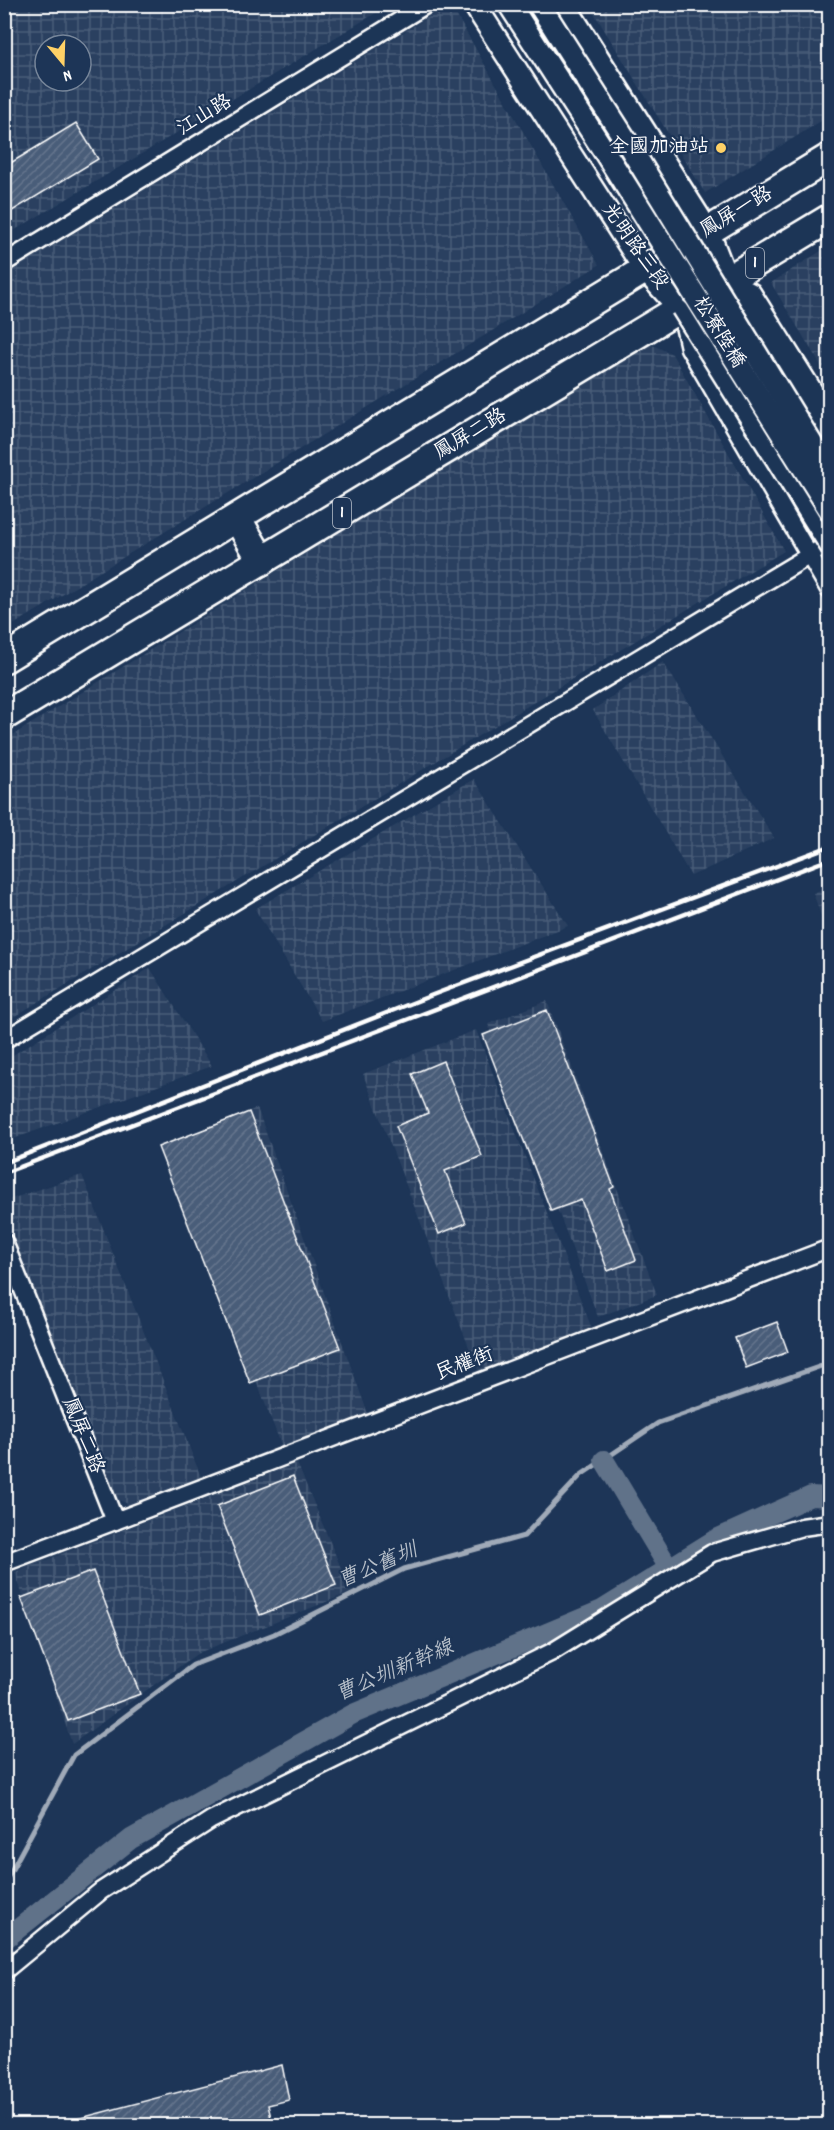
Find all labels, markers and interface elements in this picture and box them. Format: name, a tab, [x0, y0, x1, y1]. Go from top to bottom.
north arrow	[33, 33, 93, 93]
text: N	[59, 63, 75, 87]
street label: 江山路	[172, 88, 239, 143]
place label: 全國加油站	[609, 134, 709, 162]
marker: 全國加油站	[714, 141, 728, 155]
street label: 鳳屏一路	[696, 180, 779, 246]
street label: 光明路三段	[594, 198, 674, 296]
road number: 1	[746, 248, 764, 278]
street label: 松寮陸橋	[685, 292, 751, 374]
street label: 鳳屏二路	[430, 402, 513, 468]
road number: 1	[333, 498, 351, 528]
street label: 民權街	[432, 1341, 498, 1389]
street label: 鳳屏二路	[54, 1394, 110, 1479]
water label: 曹公舊圳	[333, 1536, 424, 1597]
water label: 曹公圳新幹線	[331, 1633, 460, 1710]

